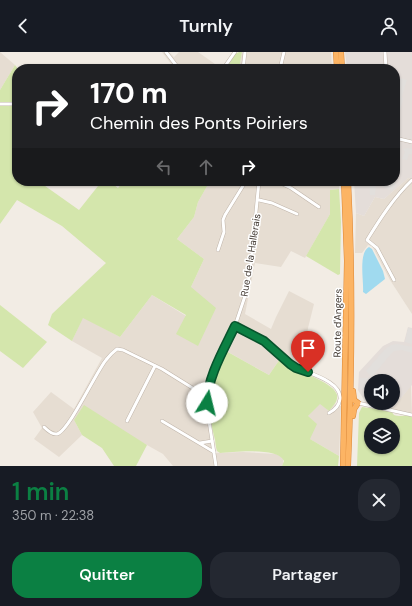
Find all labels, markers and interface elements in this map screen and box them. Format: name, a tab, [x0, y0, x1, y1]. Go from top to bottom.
text: Turnly	[179, 14, 233, 38]
icon: back	[12, 15, 34, 37]
icon: person	[378, 15, 400, 37]
text: 170 m	[90, 75, 168, 112]
icon: right	[24, 80, 76, 132]
text: Chemin des Ponts Poiriers	[90, 111, 308, 135]
icon: left	[153, 156, 175, 178]
icon: ahead	[195, 156, 217, 178]
icon: right	[237, 156, 259, 178]
street label: Rue de la Hallerais	[238, 213, 263, 298]
street label: Route d'Angers	[330, 288, 345, 358]
pin	[291, 331, 325, 372]
icon: arrive	[297, 337, 319, 359]
map controls	[364, 374, 400, 454]
button: sound	[364, 374, 400, 410]
position arrow	[186, 382, 228, 424]
button: layers	[364, 418, 400, 454]
text: 1 min	[12, 476, 69, 507]
button: close	[358, 479, 400, 521]
text: 350 m · 22:38	[12, 507, 94, 524]
button: Quitter	[12, 552, 202, 598]
button: Partager	[210, 552, 400, 598]

